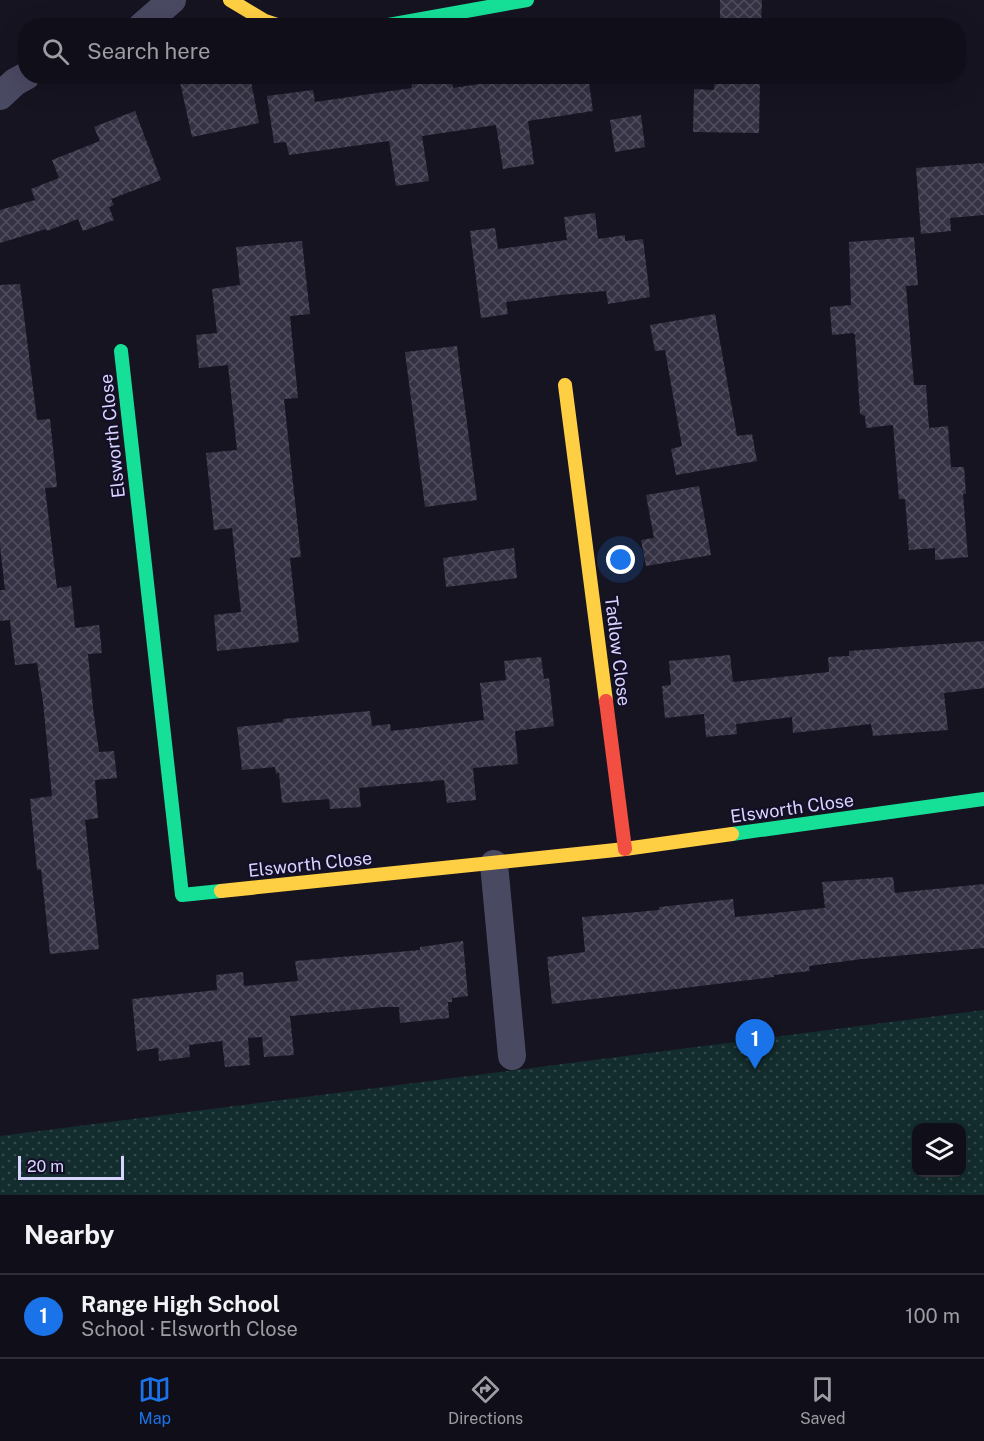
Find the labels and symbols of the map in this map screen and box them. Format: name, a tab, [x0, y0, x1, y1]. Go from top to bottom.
street label: Elsworth Close	[95, 373, 129, 499]
your location	[606, 545, 635, 574]
street label: Tadlow Close	[601, 595, 635, 707]
street label: Elsworth Close	[729, 789, 855, 827]
street label: Elsworth Close	[247, 847, 373, 881]
pin: 1	[736, 1020, 774, 1069]
scale bar	[18, 1153, 124, 1180]

